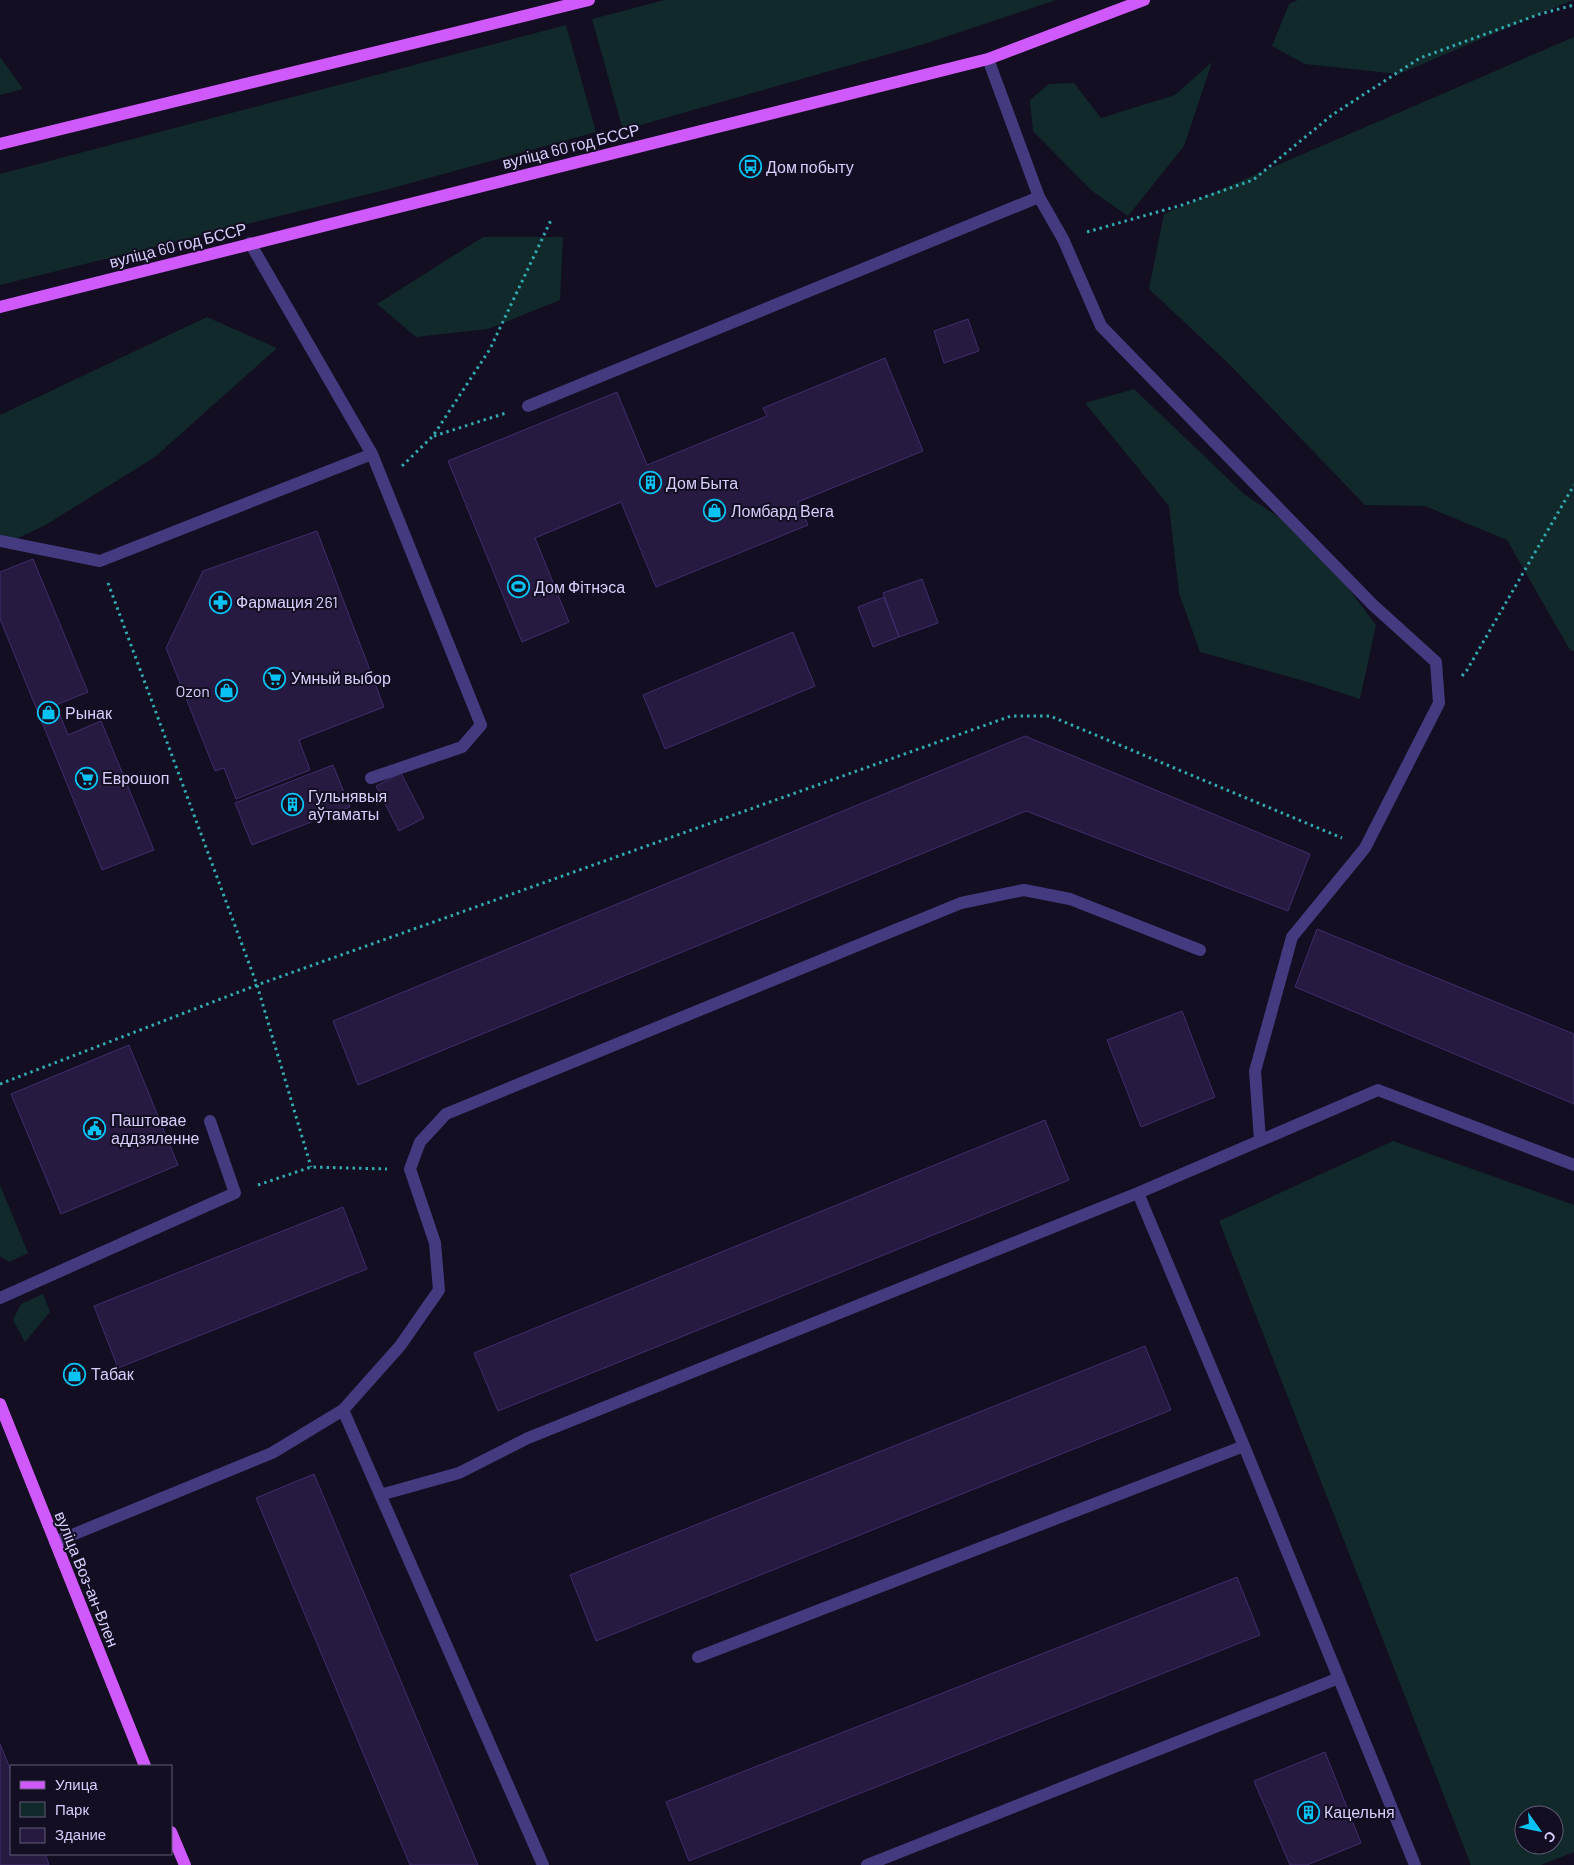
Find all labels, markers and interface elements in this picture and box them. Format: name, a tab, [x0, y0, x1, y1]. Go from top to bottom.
street label: вуліца 60 год БССР	[500, 119, 642, 172]
bus stop icon: Дом побыту	[738, 155, 762, 179]
place label: Дом побыту	[766, 157, 854, 176]
street label: вуліца 60 год БССР	[107, 218, 249, 271]
building icon: Дом Быта	[638, 471, 662, 495]
place label: Дом Быта	[666, 473, 738, 492]
shop icon: Ломбард Вега	[703, 499, 727, 523]
place label: Ломбард Вега	[731, 501, 834, 520]
sports icon: Дом Фітнэса	[506, 575, 530, 599]
place label: Дом Фітнэса	[534, 577, 625, 596]
pharmacy icon: Фармация 261	[208, 590, 232, 614]
place label: Фармация 261	[236, 592, 338, 611]
supermarket icon: Умный выбор	[263, 666, 287, 690]
place label: Умный выбор	[291, 668, 391, 687]
shop icon: Ozon	[214, 679, 238, 703]
place label: Ozon	[176, 681, 210, 700]
shop icon: Рынак	[37, 701, 61, 725]
place label: Рынак	[65, 703, 113, 722]
supermarket icon: Еврошоп	[74, 766, 98, 790]
place label: Еврошоп	[102, 768, 169, 787]
place label: Гульнявыя аўтаматы	[308, 786, 387, 823]
building icon: Гульнявыя аўтаматы	[280, 793, 304, 817]
place label: Паштовае аддзяленне	[111, 1110, 199, 1147]
public building icon: Паштовае аддзяленне	[83, 1117, 107, 1141]
shop icon: Табак	[63, 1362, 87, 1386]
place label: Табак	[91, 1364, 135, 1383]
street label: вуліца Воз-ан-Влен	[52, 1508, 123, 1649]
legend	[10, 1765, 172, 1855]
text: Улица	[55, 1775, 98, 1793]
text: Парк	[55, 1800, 89, 1818]
building icon: Кацельня	[1296, 1800, 1320, 1824]
place label: Кацельня	[1324, 1802, 1395, 1821]
north arrow	[1514, 1805, 1564, 1855]
text: Здание	[55, 1825, 106, 1843]
text: С	[1540, 1828, 1560, 1846]

